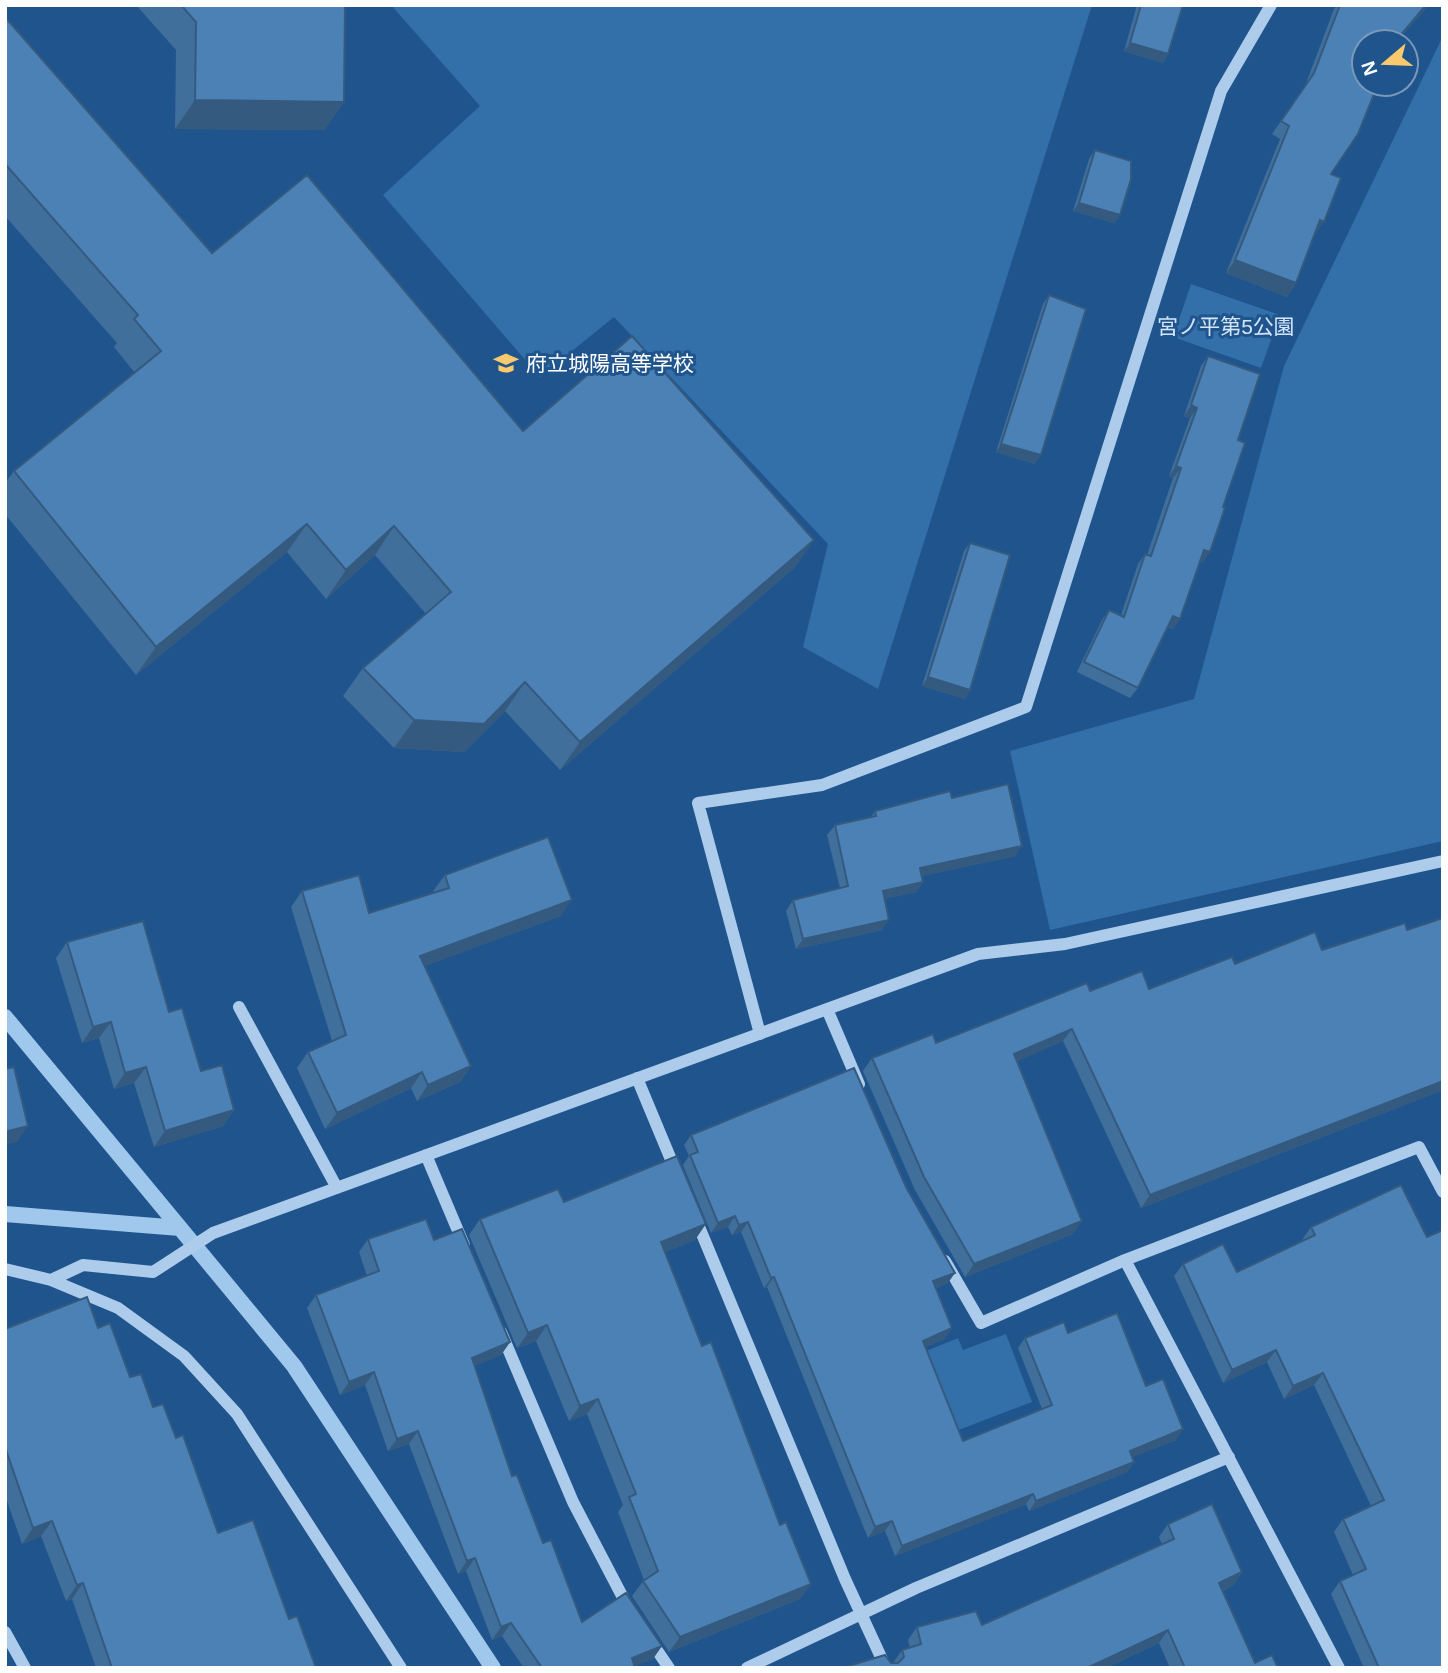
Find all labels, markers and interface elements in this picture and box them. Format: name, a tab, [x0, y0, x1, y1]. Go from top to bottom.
north arrow	[1350, 28, 1420, 98]
text: N	[1357, 58, 1382, 78]
park label: 宮ノ平第5公園	[1157, 315, 1295, 338]
school or university icon: 府立城陽高等学校	[492, 349, 520, 377]
place label: 府立城陽高等学校	[526, 352, 694, 375]

